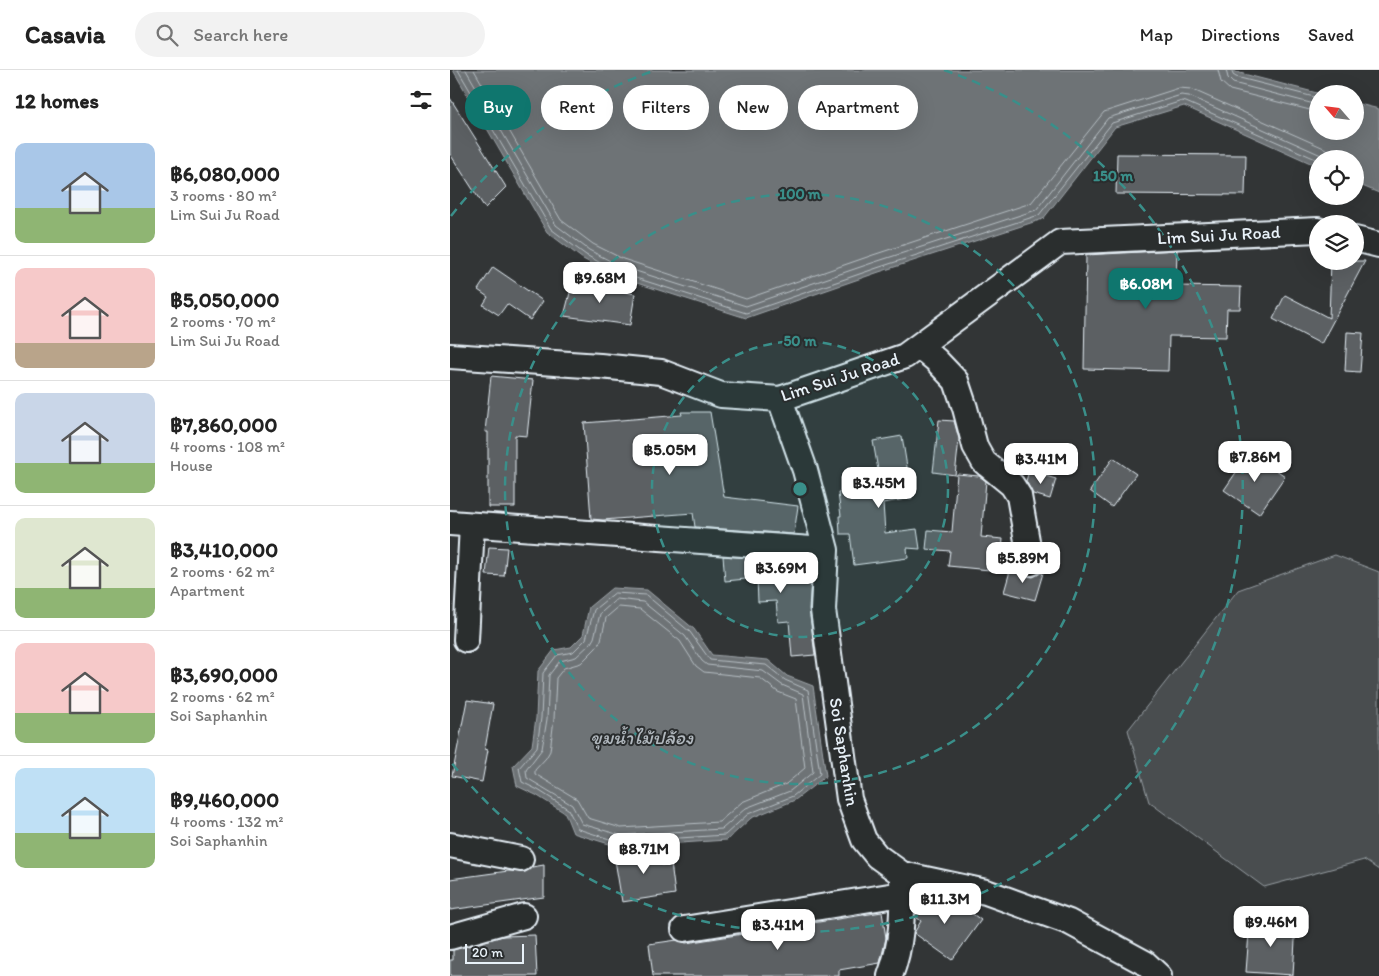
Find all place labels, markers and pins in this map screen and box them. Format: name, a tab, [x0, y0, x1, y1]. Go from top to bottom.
pin: ฿9.68M	[559, 262, 641, 304]
pin: ฿6.08M	[1105, 268, 1187, 310]
pin: ฿5.05M	[629, 434, 711, 476]
pin: ฿7.86M	[1214, 440, 1296, 483]
pin: ฿3.41M	[1000, 442, 1082, 485]
pin: ฿3.45M	[838, 466, 920, 509]
centre of rings	[791, 480, 809, 498]
pin: ฿5.89M	[982, 542, 1064, 584]
pin: ฿3.69M	[740, 552, 822, 594]
pin: ฿8.71M	[603, 832, 685, 875]
pin: ฿11.3M	[904, 882, 986, 925]
pin: ฿9.46M	[1230, 906, 1312, 948]
pin: ฿3.41M	[737, 908, 819, 951]

